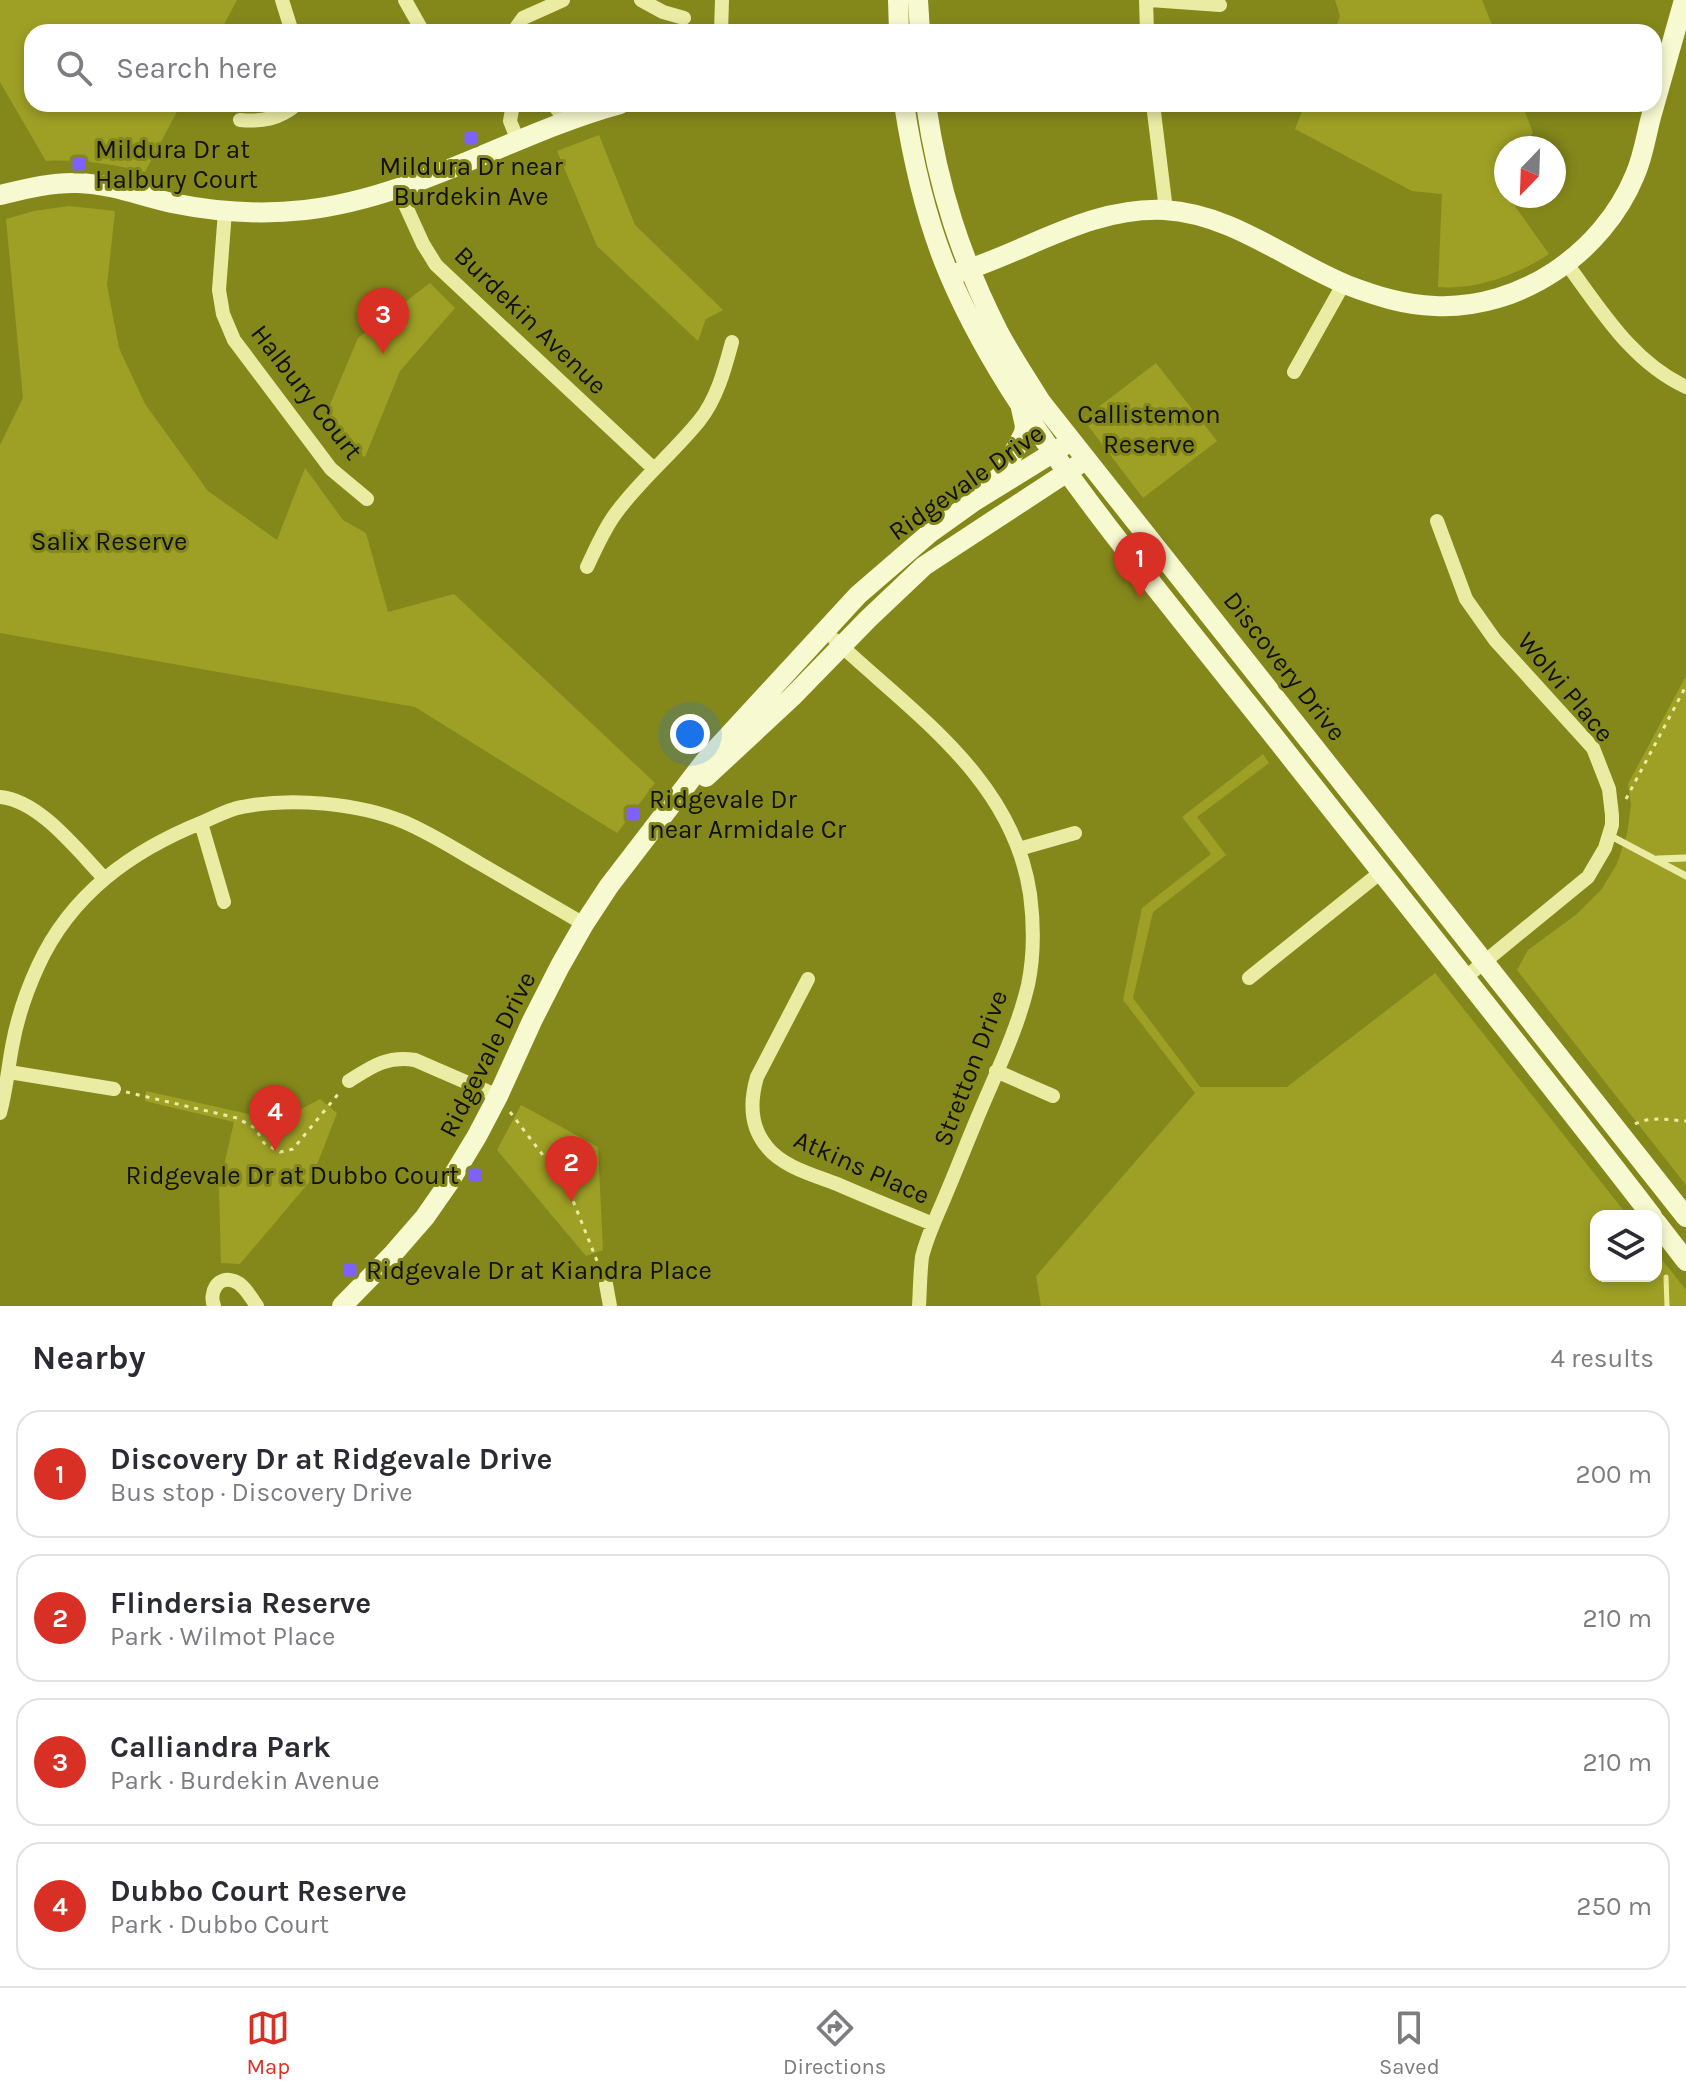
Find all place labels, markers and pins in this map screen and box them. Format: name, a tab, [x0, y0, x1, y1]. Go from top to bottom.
marker: Mildura Dr near Burdekin Ave	[462, 129, 480, 147]
place label: Mildura Dr at Halbury Court	[95, 134, 258, 195]
place label: Mildura Dr near Burdekin Ave	[379, 151, 563, 212]
marker: Mildura Dr at Halbury Court	[70, 155, 88, 173]
pin: 3	[357, 288, 409, 354]
pin: 1	[1114, 532, 1166, 598]
place label: Ridgevale Dr near Armidale Cr	[649, 784, 847, 845]
marker: Ridgevale Dr near Armidale Cr	[624, 805, 642, 823]
pin: 4	[249, 1085, 301, 1151]
pin: 2	[545, 1136, 597, 1202]
place label: Ridgevale Dr at Dubbo Court	[126, 1160, 459, 1191]
marker: Ridgevale Dr at Dubbo Court	[466, 1166, 484, 1184]
place label: Ridgevale Dr at Kiandra Place	[366, 1255, 712, 1286]
marker: Ridgevale Dr at Kiandra Place	[341, 1261, 359, 1279]

